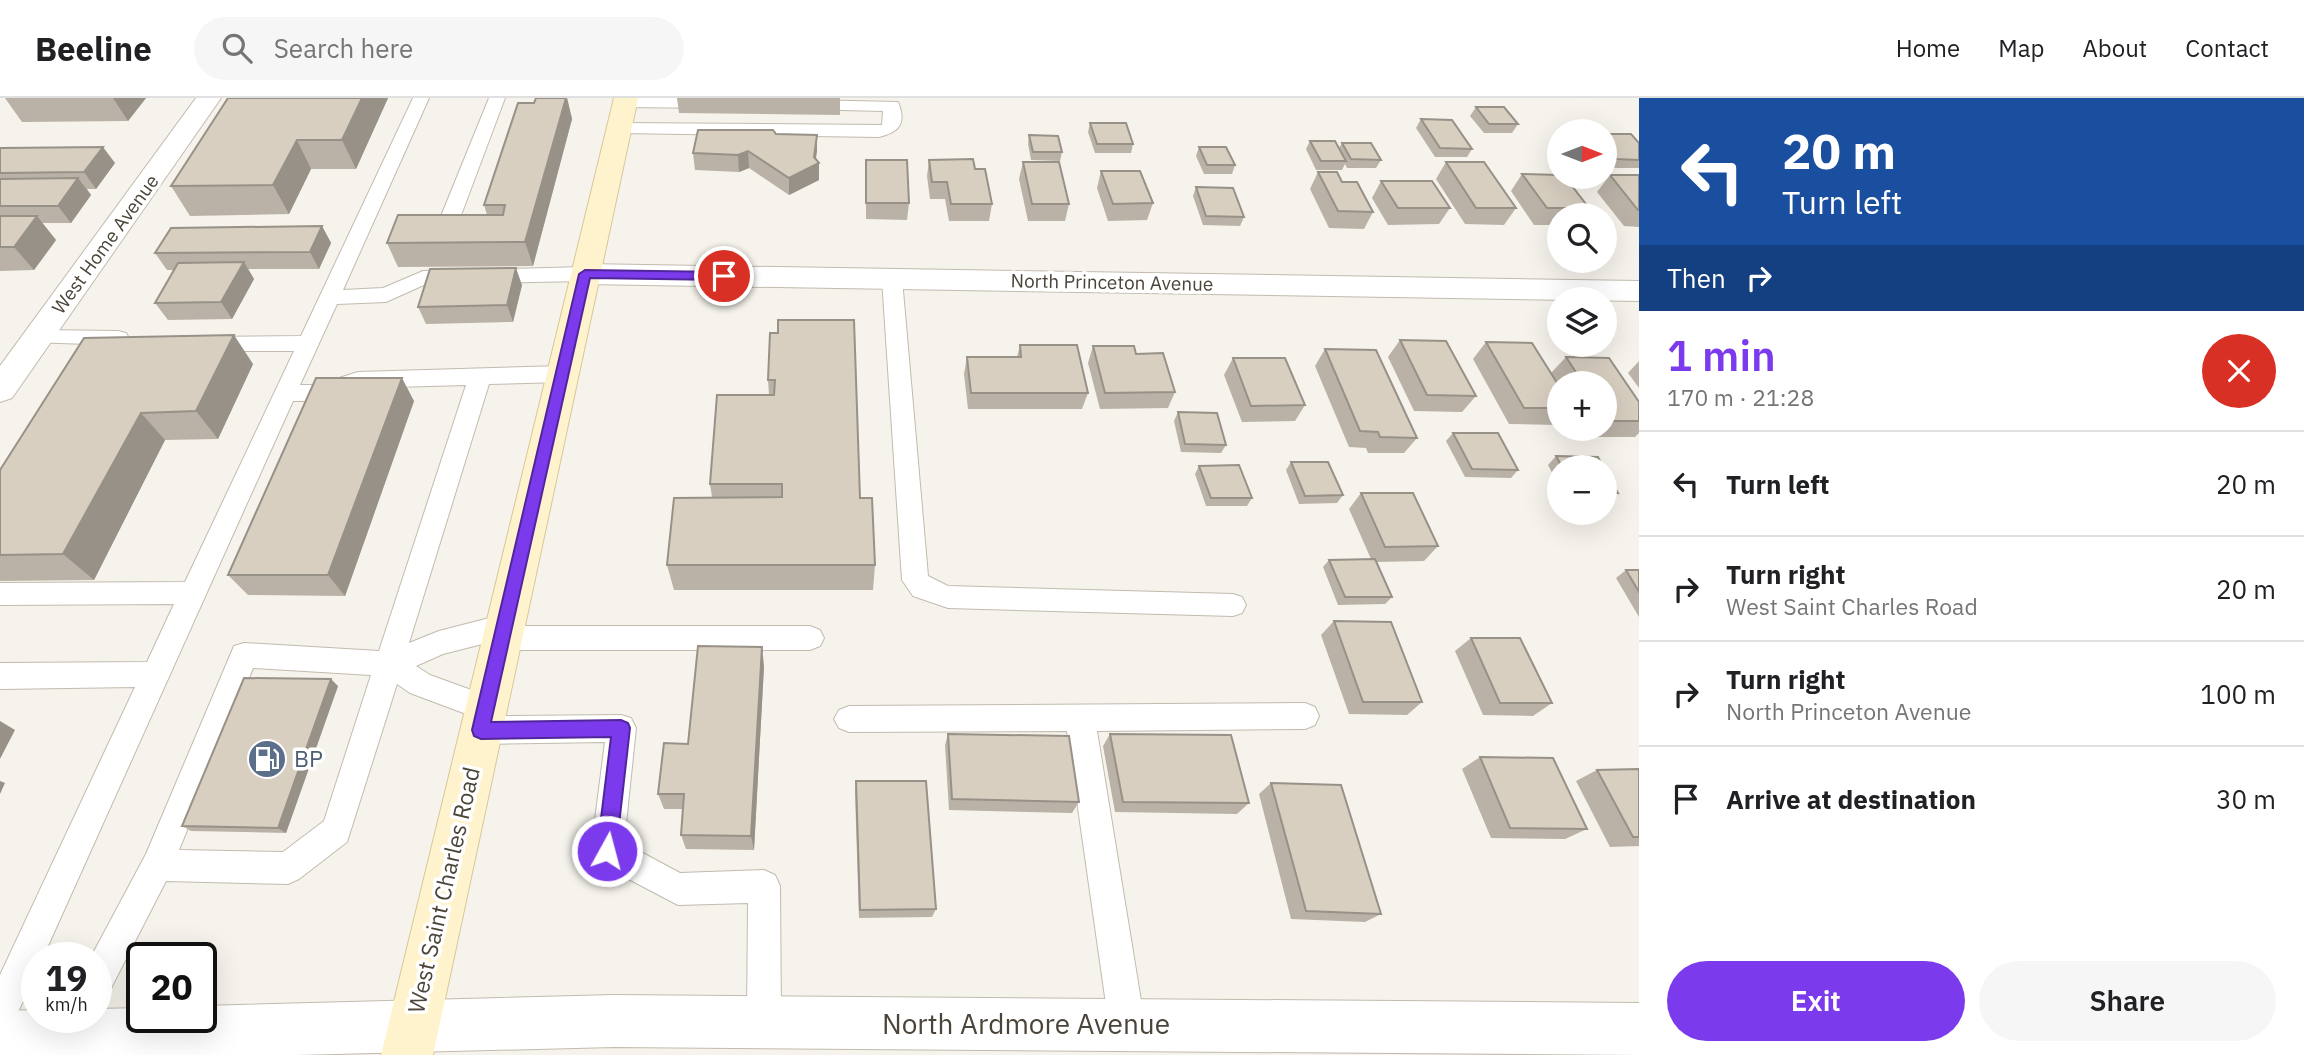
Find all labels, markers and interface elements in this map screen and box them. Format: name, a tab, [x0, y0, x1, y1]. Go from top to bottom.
search box	[194, 17, 684, 80]
text: Beeline	[35, 27, 152, 70]
icon: search	[218, 29, 256, 67]
text: Search here	[274, 31, 413, 65]
text: Home	[1896, 32, 1960, 64]
text: Map	[1998, 32, 2044, 64]
text: About	[2082, 32, 2147, 64]
text: Contact	[2185, 32, 2269, 64]
north arrow	[1547, 119, 1617, 189]
map controls	[1547, 119, 1617, 525]
text: 20 m	[1782, 119, 1896, 182]
icon: left	[1667, 126, 1758, 217]
street label: West Home Avenue	[46, 170, 164, 318]
text: Turn left	[1782, 181, 1902, 223]
button: search	[1547, 203, 1617, 273]
pin	[694, 246, 754, 306]
icon: arrive	[705, 257, 743, 295]
icon: right	[1740, 259, 1778, 297]
text: Then	[1667, 261, 1726, 295]
street label: North Princeton Avenue	[1010, 268, 1214, 296]
button: layers	[1547, 287, 1617, 357]
text: 1 min	[1667, 328, 1776, 383]
button: close	[2202, 334, 2276, 408]
button: +	[1547, 371, 1617, 441]
text: 170 m · 21:28	[1667, 382, 1814, 412]
button: −	[1547, 455, 1617, 525]
icon: left	[1667, 465, 1705, 503]
text: Turn left	[1726, 467, 1829, 501]
text: 20 m	[2216, 467, 2276, 501]
text: Turn right	[1726, 557, 1845, 591]
icon: right	[1667, 570, 1705, 608]
text: 20 m	[2216, 572, 2276, 606]
text: West Saint Charles Road	[1726, 591, 1978, 621]
text: Turn right	[1726, 662, 1845, 696]
icon: right	[1667, 675, 1705, 713]
text: 100 m	[2200, 677, 2276, 711]
text: North Princeton Avenue	[1726, 696, 1971, 726]
fuel station icon: BP	[246, 738, 288, 780]
place label: BP	[294, 743, 323, 773]
street label: West Saint Charles Road	[400, 764, 486, 1016]
icon: arrive	[1667, 780, 1705, 818]
text: Arrive at destination	[1726, 782, 1976, 816]
text: 30 m	[2216, 782, 2276, 816]
position arrow	[570, 814, 644, 888]
speed limit sign: 20	[126, 942, 217, 1033]
text: 19	[45, 955, 88, 1001]
button: Exit	[1667, 961, 1965, 1041]
button: Share	[1979, 961, 2276, 1041]
text: km/h	[45, 993, 88, 1016]
street label: North Ardmore Avenue	[882, 1005, 1170, 1042]

